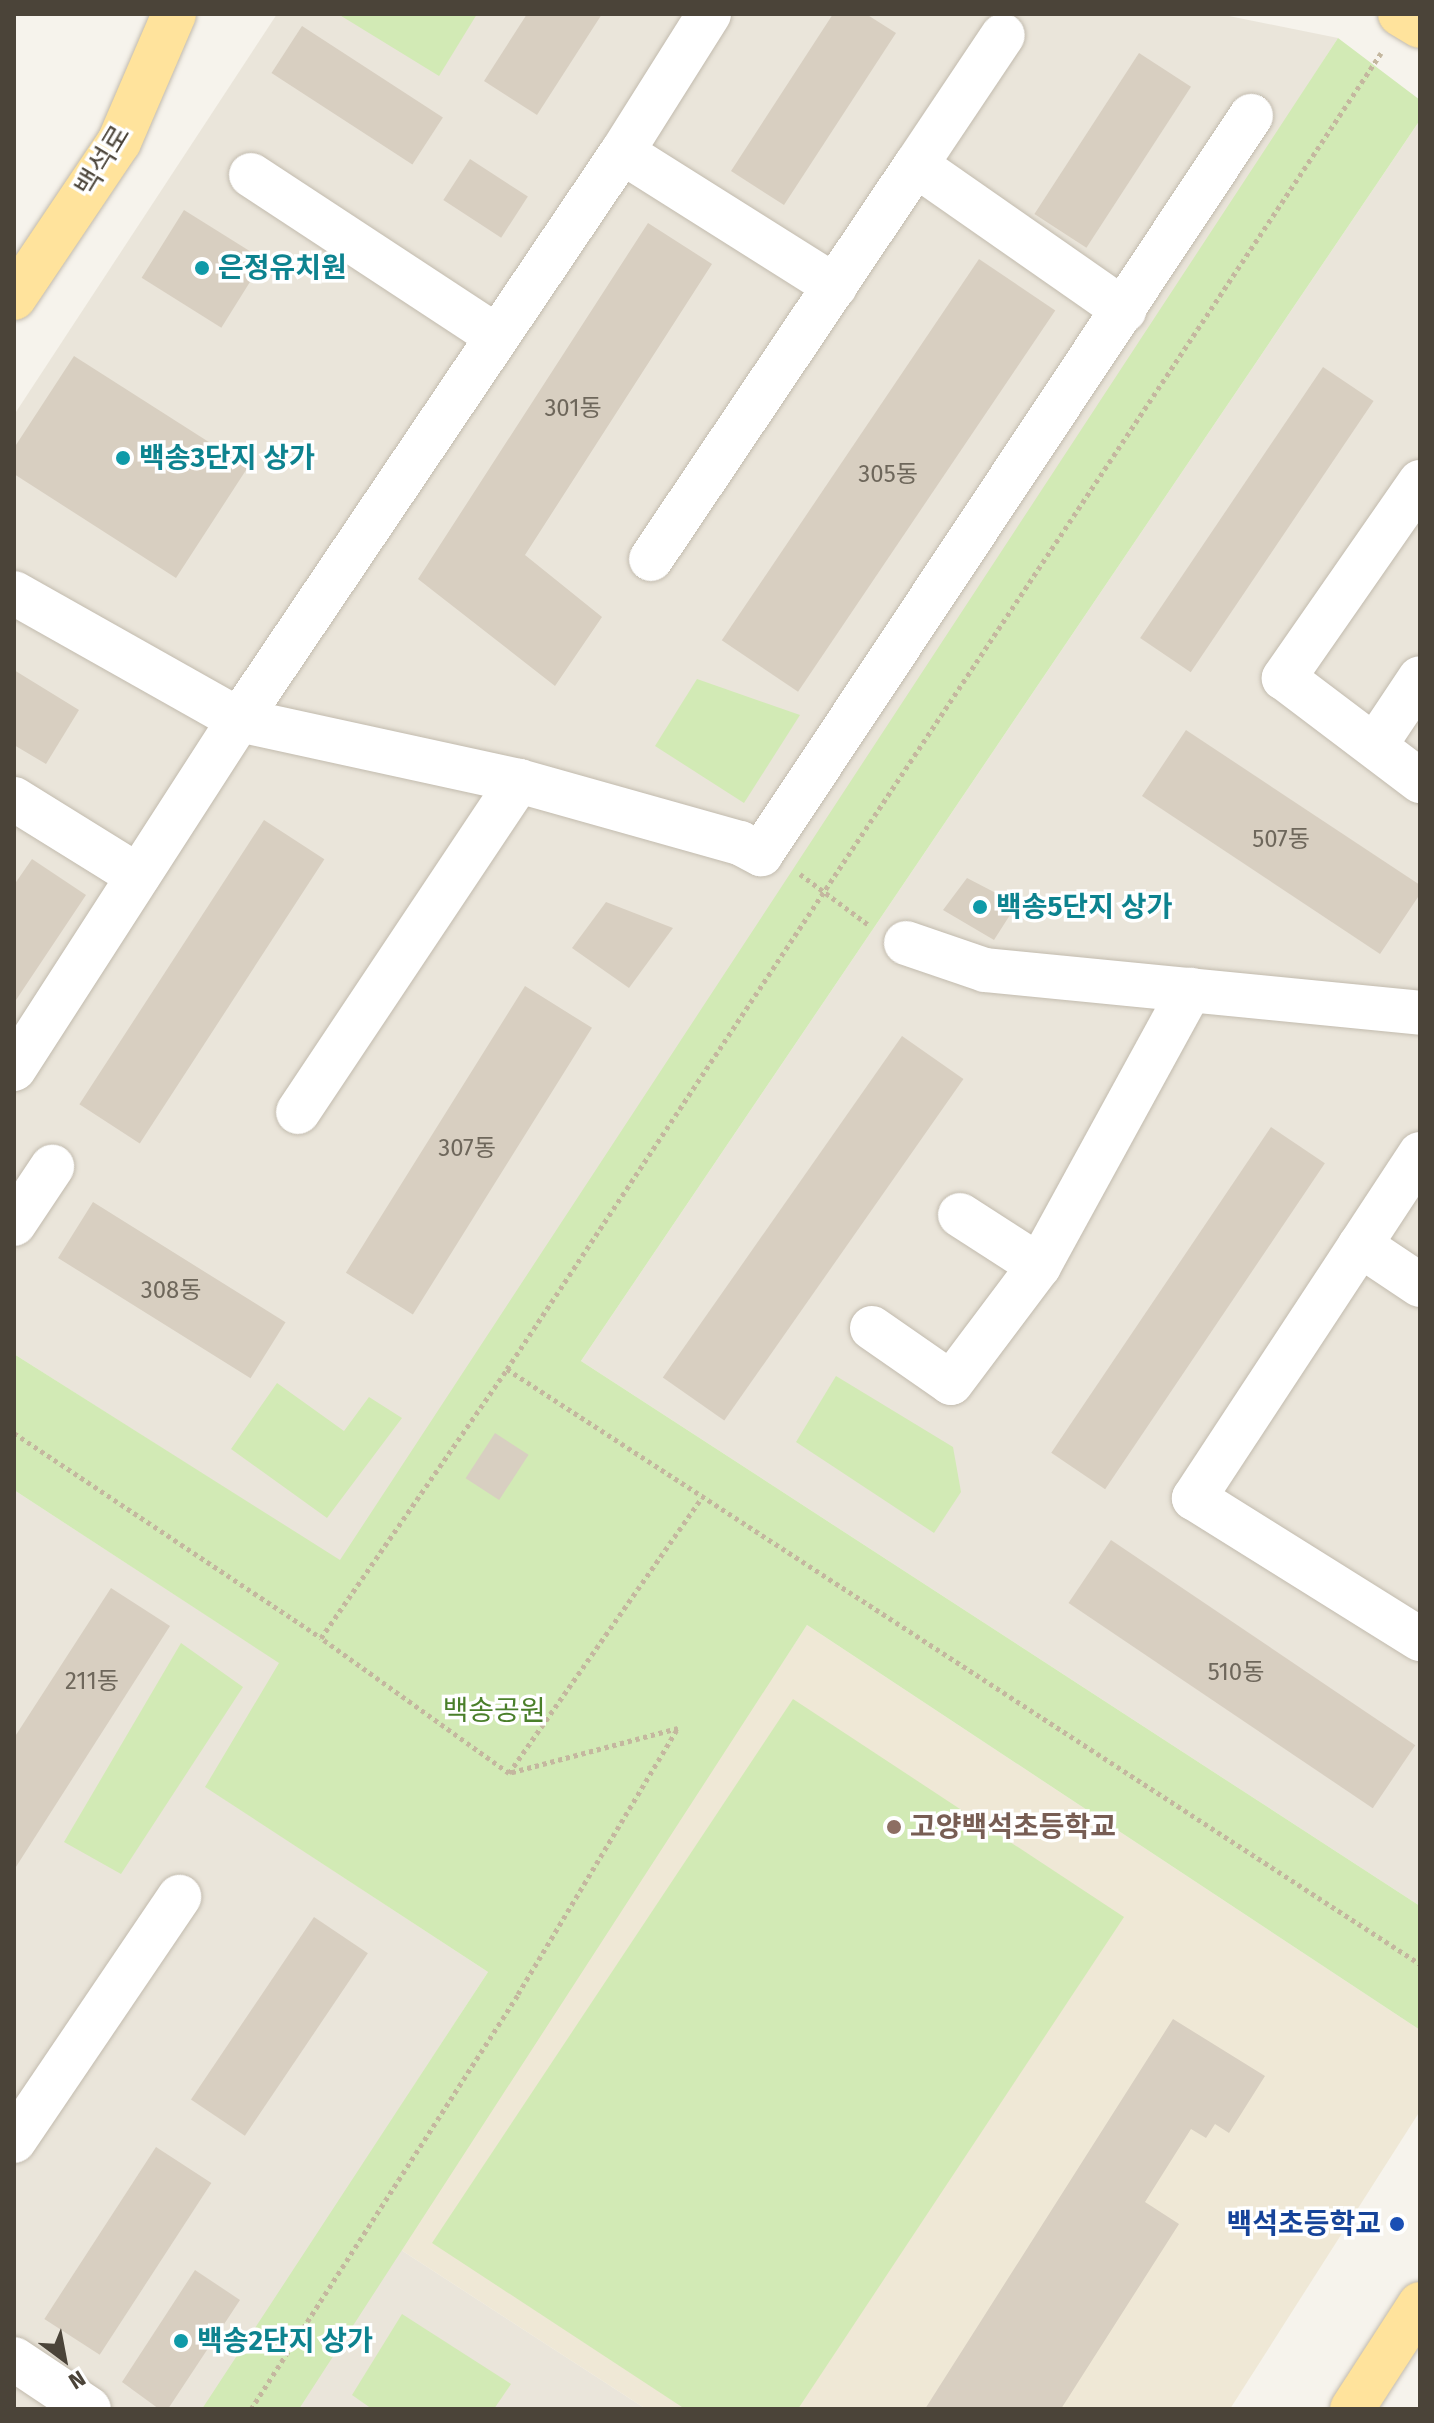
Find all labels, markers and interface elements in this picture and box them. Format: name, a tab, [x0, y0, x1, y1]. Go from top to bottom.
street label: 백석로	[69, 119, 137, 203]
place label: 은정유치원	[218, 251, 347, 285]
marker: 은정유치원	[193, 259, 211, 277]
house number: 301동	[544, 395, 602, 423]
place label: 백송3단지 상가	[139, 441, 315, 475]
marker: 백송3단지 상가	[114, 449, 132, 467]
house number: 305동	[858, 461, 918, 489]
house number: 507동	[1252, 826, 1310, 854]
place label: 백송5단지 상가	[996, 890, 1172, 924]
marker: 백송5단지 상가	[971, 898, 989, 916]
house number: 307동	[438, 1135, 496, 1163]
house number: 308동	[141, 1277, 201, 1305]
house number: 510동	[1208, 1659, 1264, 1687]
house number: 211동	[65, 1668, 119, 1696]
park label: 백송공원	[442, 1694, 546, 1728]
place label: 고양백석초등학교	[910, 1810, 1116, 1844]
marker: 고양백석초등학교	[885, 1818, 903, 1836]
place label: 백석초등학교	[1226, 2207, 1381, 2241]
marker: 백석초등학교	[1388, 2215, 1406, 2233]
north arrow	[24, 2319, 104, 2399]
place label: 백송2단지 상가	[197, 2324, 373, 2358]
marker: 백송2단지 상가	[172, 2332, 190, 2350]
text: N	[64, 2364, 90, 2395]

